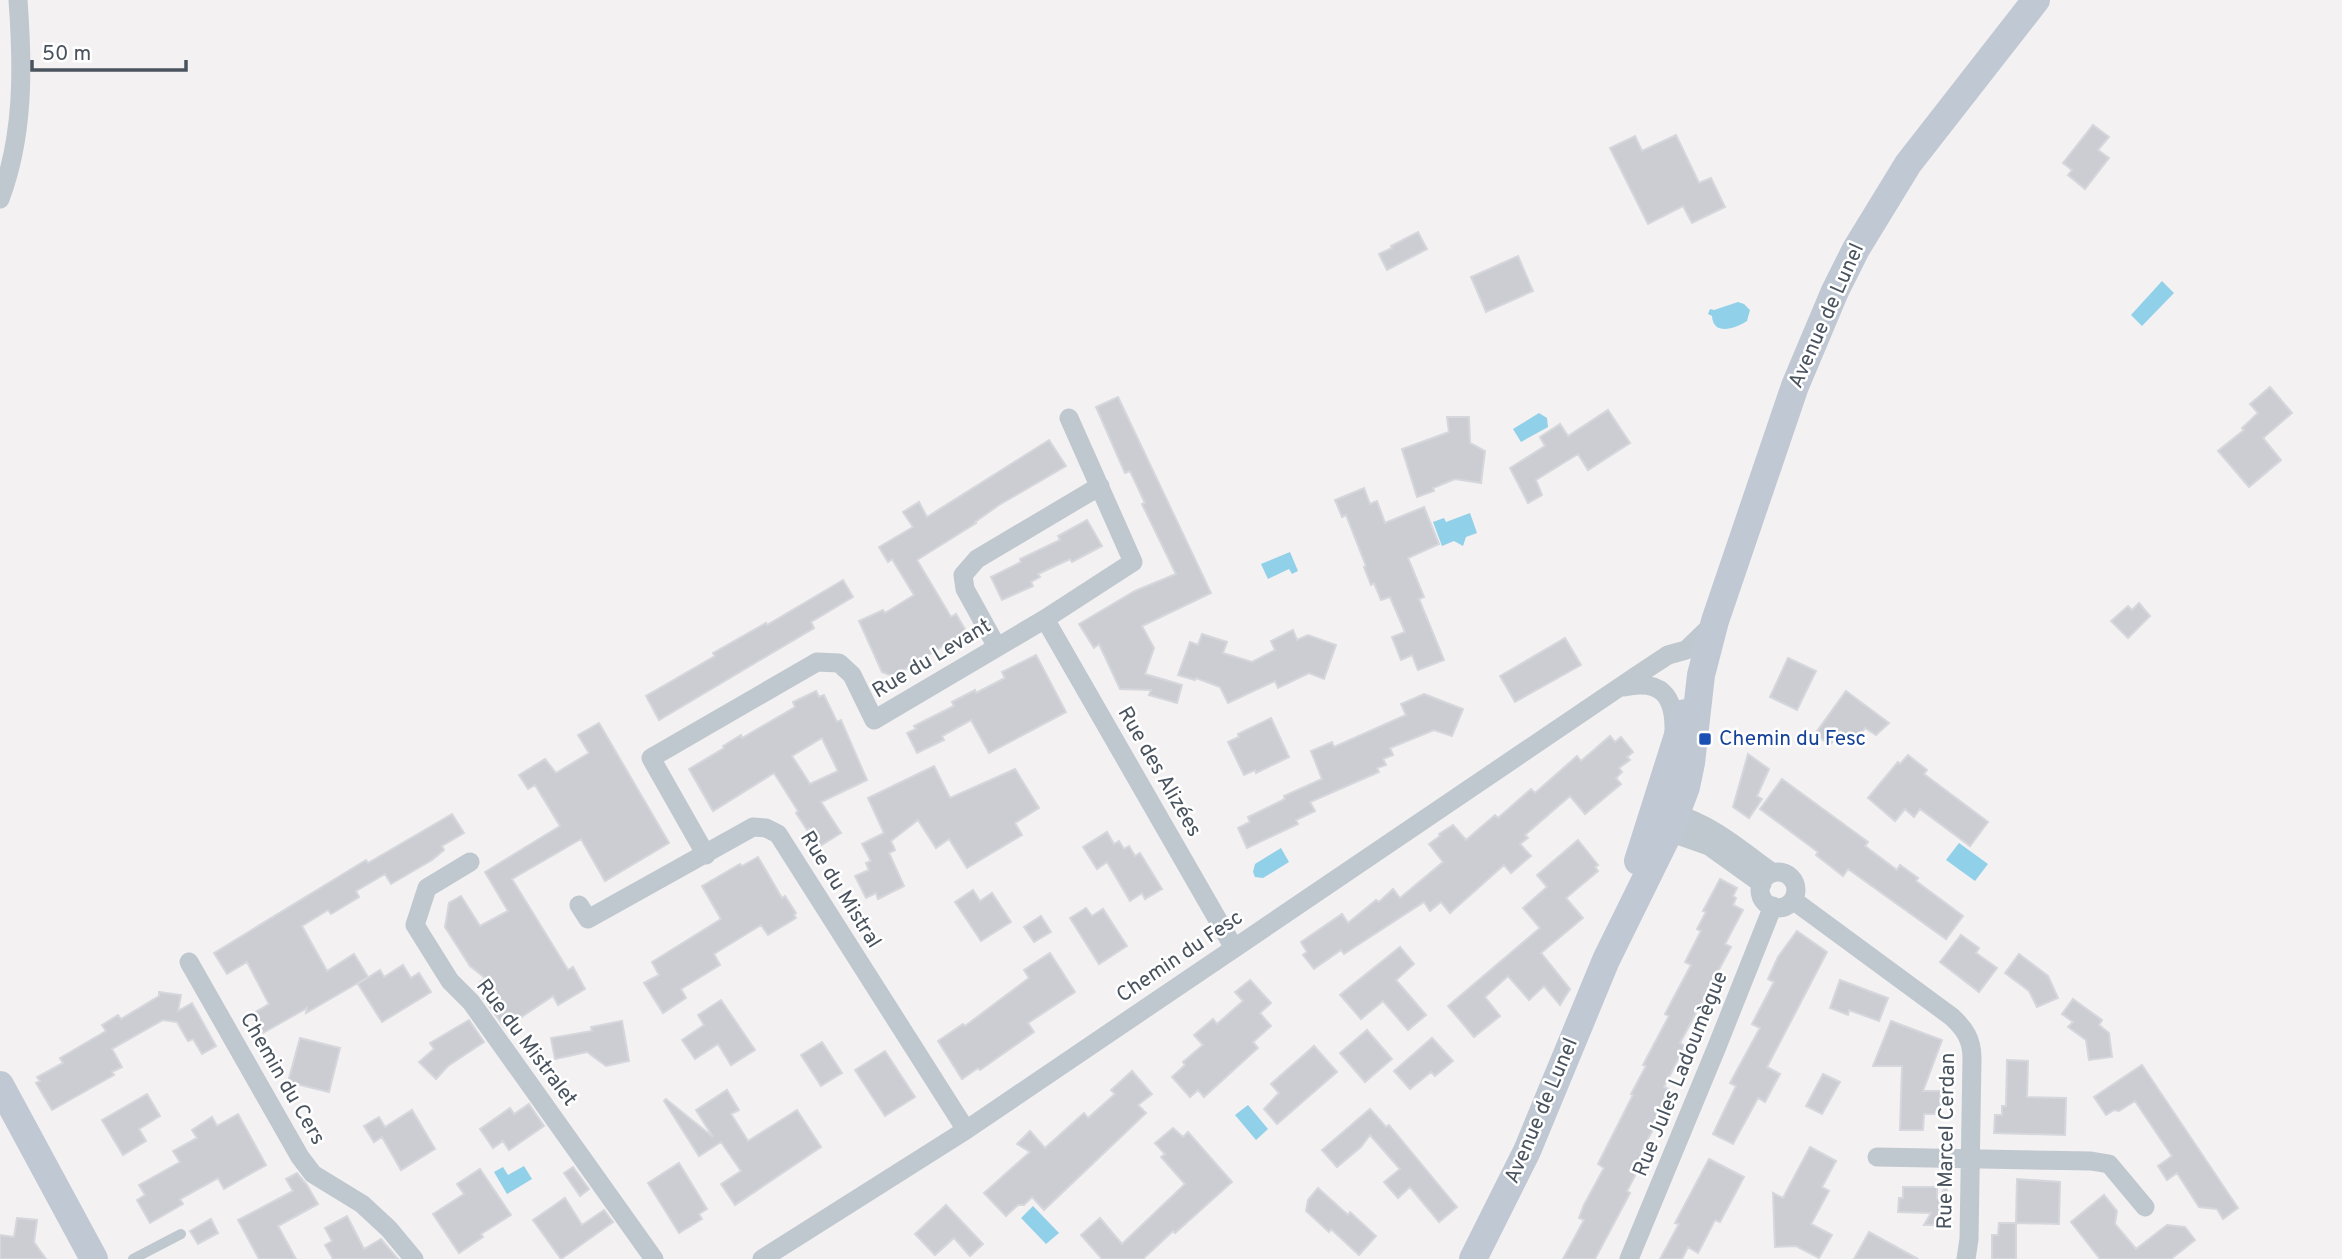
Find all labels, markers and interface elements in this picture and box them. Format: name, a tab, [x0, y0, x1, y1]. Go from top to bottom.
scale bar	[32, 28, 186, 72]
text: 50 m	[42, 41, 91, 68]
street label: Avenue de Lunel	[1783, 239, 1871, 393]
street label: Rue du Levant	[868, 613, 996, 705]
street label: Rue des Alizées	[1111, 702, 1207, 842]
place label: Chemin du Fesc	[1719, 726, 1866, 753]
marker: Chemin du Fesc	[1697, 731, 1713, 747]
street label: Rue du Mistral	[793, 826, 887, 954]
street label: Chemin du Fesc	[1112, 905, 1248, 1009]
street label: Rue Jules Ladoumègue	[1627, 967, 1735, 1181]
street label: Rue du Mistralet	[469, 974, 583, 1112]
street label: Chemin du Cers	[233, 1008, 331, 1150]
street label: Avenue de Lunel	[1499, 1034, 1585, 1188]
street label: Rue Marcel Cerdan	[1932, 1052, 1962, 1230]

